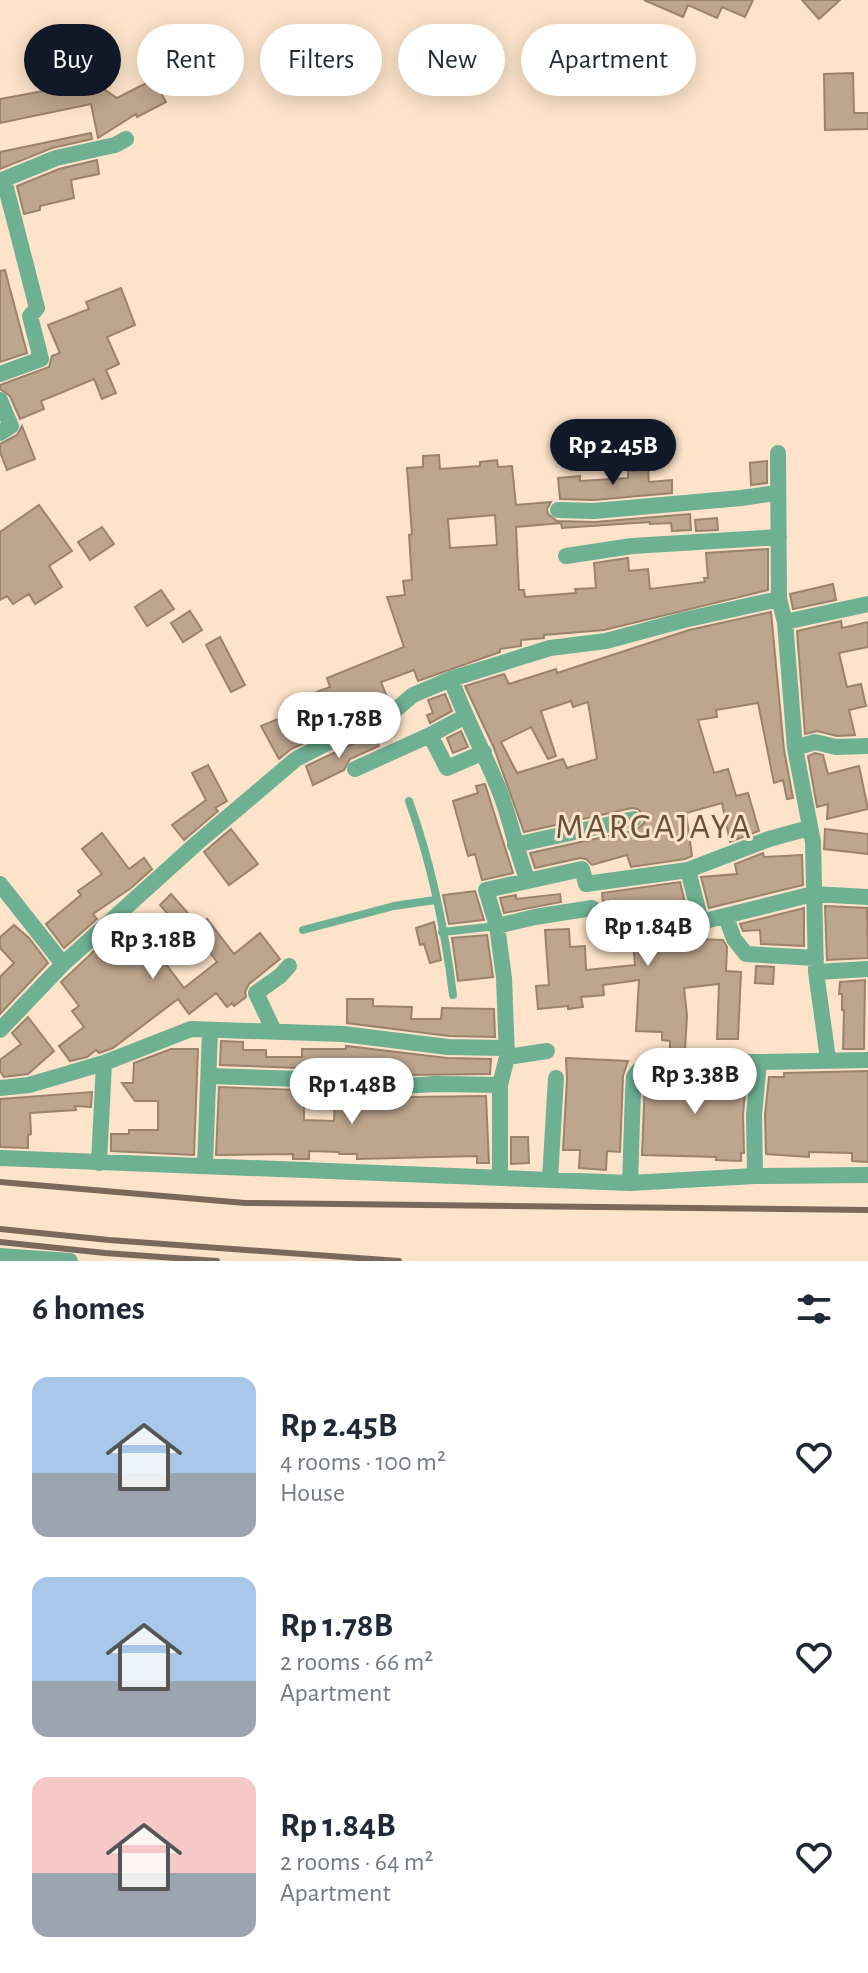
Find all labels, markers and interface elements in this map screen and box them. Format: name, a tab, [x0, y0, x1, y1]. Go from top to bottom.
chip: Buy	[24, 24, 121, 96]
chip: Rent	[137, 24, 244, 96]
chip: Filters	[260, 24, 382, 96]
chip: New	[398, 24, 505, 96]
chip: Apartment	[521, 24, 696, 96]
pin: Rp 2.45B	[530, 419, 696, 487]
text: Rp 2.45B	[568, 432, 658, 458]
pin: Rp 1.78B	[256, 692, 422, 760]
text: Rp 1.78B	[296, 705, 382, 731]
district label: MARGAJAYA	[555, 809, 753, 845]
pin: Rp 1.84B	[565, 900, 731, 968]
pin: Rp 3.18B	[70, 913, 236, 981]
text: Rp 1.84B	[604, 913, 692, 939]
text: Rp 3.18B	[110, 926, 196, 952]
pin: Rp 3.38B	[612, 1048, 778, 1116]
pin: Rp 1.48B	[269, 1058, 435, 1126]
text: Rp 3.38B	[651, 1061, 739, 1087]
text: Rp 1.48B	[308, 1071, 396, 1097]
icon: filters	[792, 1287, 836, 1331]
text: 6 homes	[32, 1292, 145, 1326]
icon: home	[96, 1409, 192, 1505]
text: Rp 2.45B	[280, 1409, 397, 1443]
icon: heart	[792, 1435, 836, 1479]
text: 4 rooms · 100 m²	[280, 1449, 446, 1475]
text: House	[280, 1480, 345, 1506]
icon: home	[96, 1609, 192, 1705]
text: Rp 1.78B	[280, 1609, 393, 1643]
icon: heart	[792, 1635, 836, 1679]
text: 2 rooms · 66 m²	[280, 1649, 433, 1675]
text: Apartment	[280, 1680, 391, 1706]
icon: home	[96, 1809, 192, 1905]
text: Rp 1.84B	[280, 1809, 396, 1843]
icon: heart	[792, 1835, 836, 1879]
text: 2 rooms · 64 m²	[280, 1849, 434, 1875]
text: Apartment	[280, 1880, 391, 1906]

